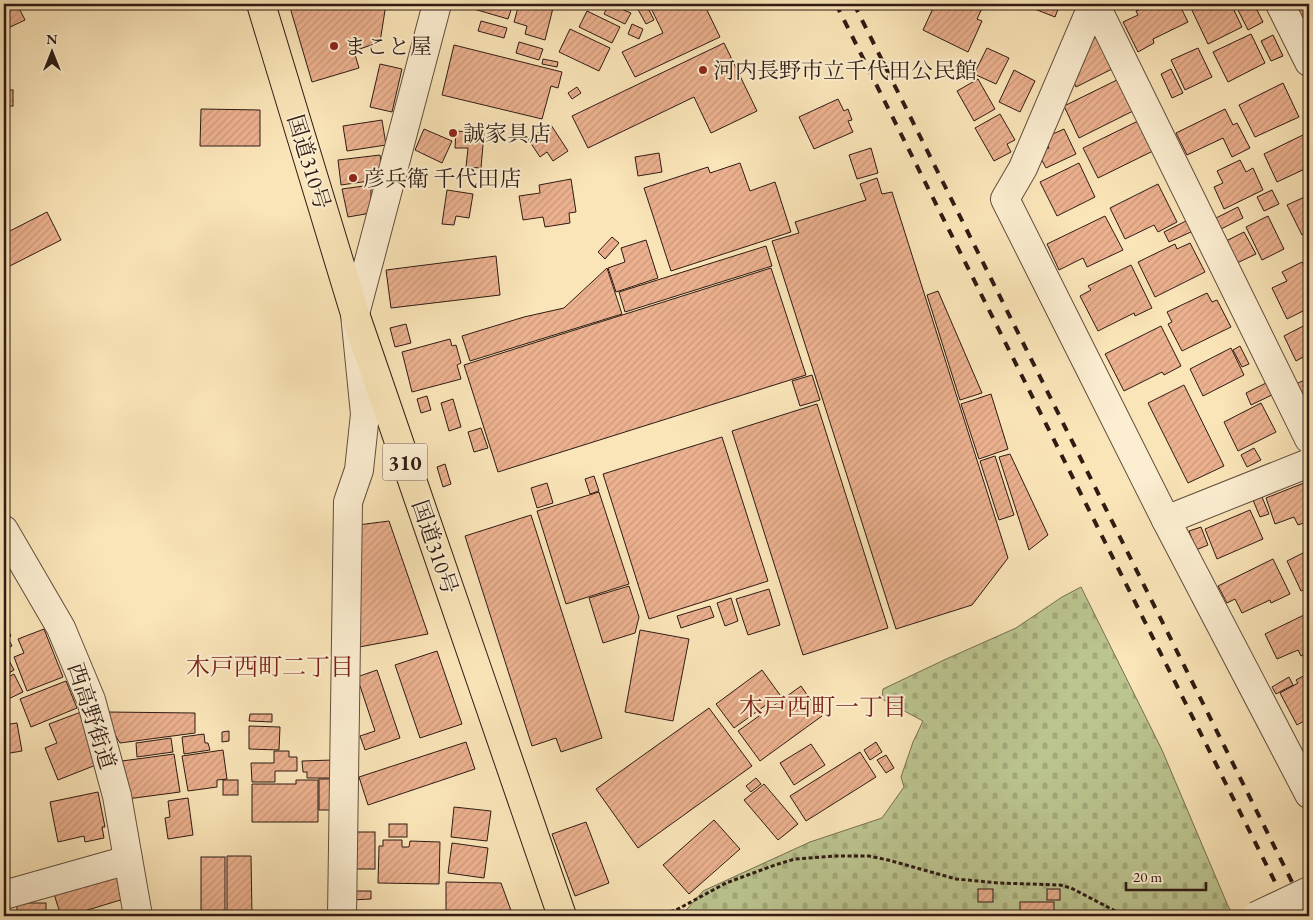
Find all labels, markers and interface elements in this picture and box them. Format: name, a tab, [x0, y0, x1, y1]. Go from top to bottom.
north arrow	[28, 28, 78, 78]
text: N	[46, 30, 58, 48]
place label: まこと屋	[344, 32, 432, 61]
marker: まこと屋	[328, 40, 340, 52]
place label: 河内長野市立千代田公民館	[713, 56, 977, 85]
marker: 河内長野市立千代田公民館	[697, 64, 709, 76]
street label: 国道310号	[281, 111, 337, 213]
place label: 誠家具店	[463, 119, 551, 148]
marker: 誠家具店	[447, 127, 459, 139]
place label: 彦兵衛 千代田店	[363, 164, 521, 193]
marker: 彦兵衛 千代田店	[347, 172, 359, 184]
road number: 310	[382, 444, 428, 481]
street label: 国道310号	[405, 496, 465, 598]
district label: 木戸西町二丁目	[186, 651, 354, 682]
street label: 西高野街道	[61, 659, 123, 773]
district label: 木戸西町一丁目	[739, 691, 907, 722]
scale bar	[1126, 860, 1206, 892]
text: 20 m	[1133, 867, 1162, 886]

